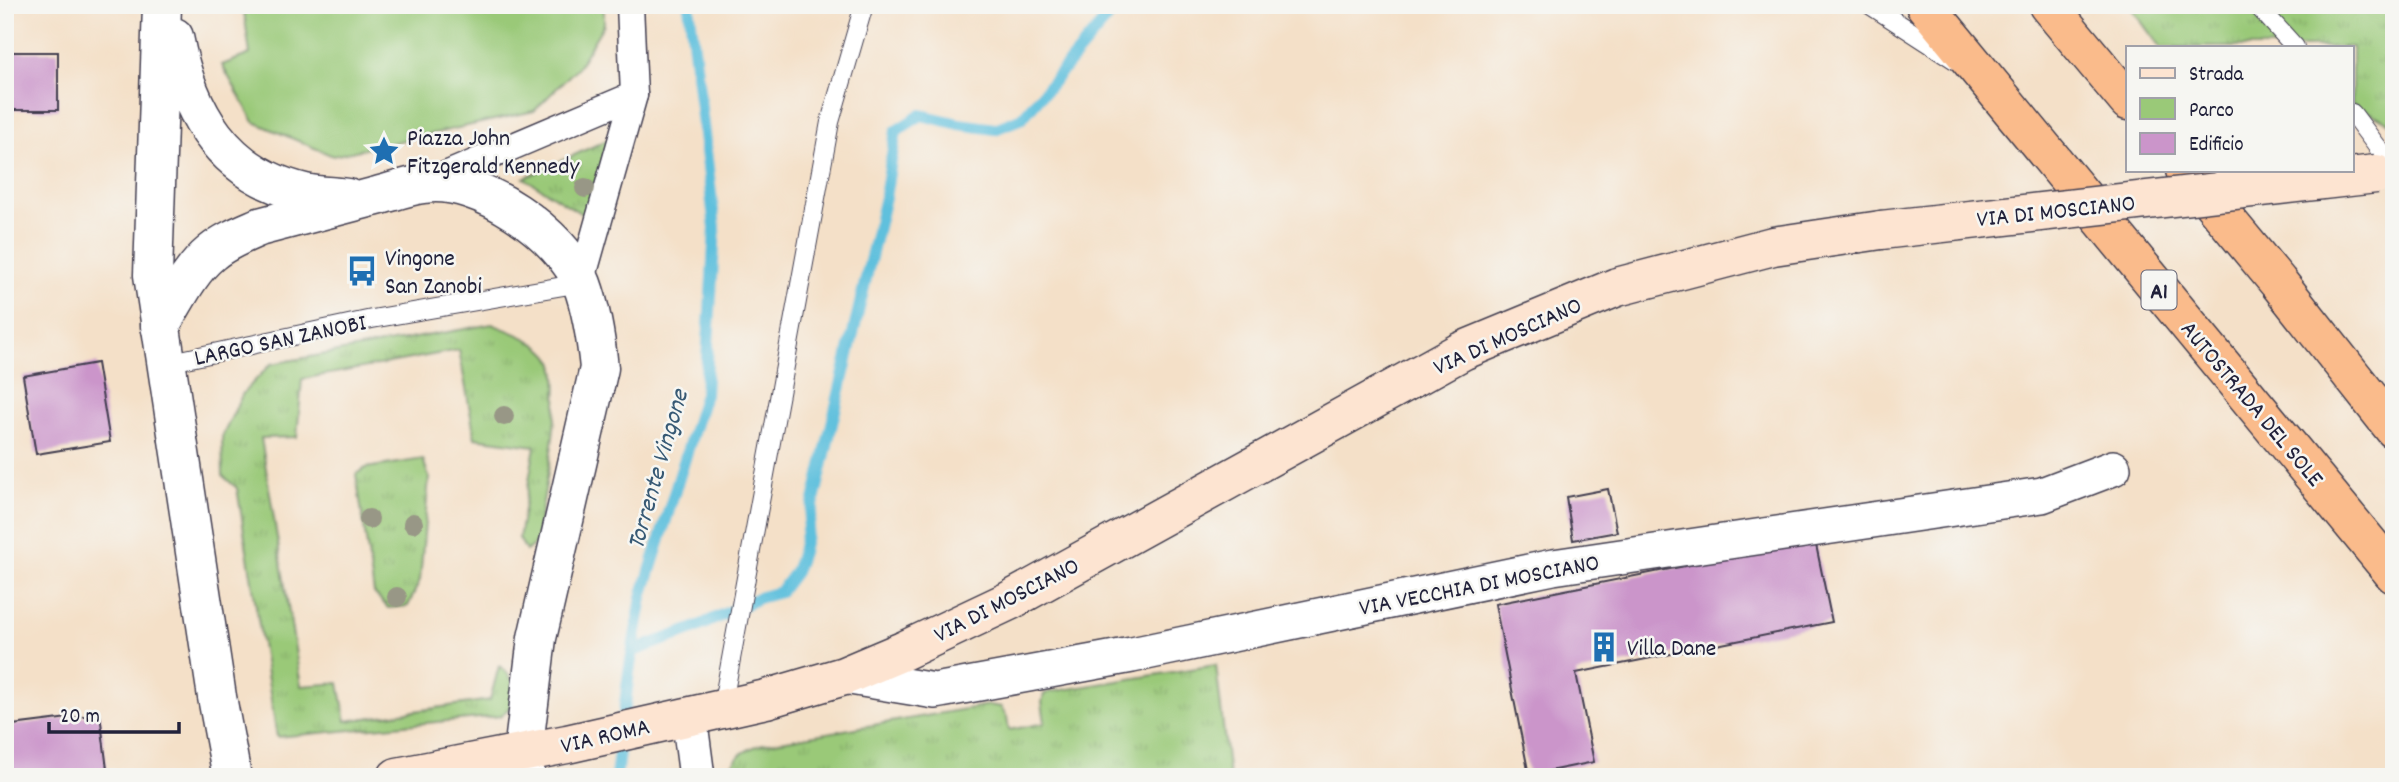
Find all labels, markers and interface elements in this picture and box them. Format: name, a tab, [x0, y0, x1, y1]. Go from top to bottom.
legend	[2126, 46, 2354, 172]
text: Strada	[2189, 61, 2244, 91]
text: Parco	[2189, 97, 2234, 127]
place label: Piazza John Fitzgerald Kennedy	[407, 123, 580, 185]
text: Edificio	[2189, 131, 2244, 161]
place icon: Piazza John Fitzgerald Kennedy	[367, 134, 401, 168]
street label: VIA DI MOSCIANO	[1975, 188, 2137, 238]
place label: Vingone San Zanobi	[385, 243, 482, 305]
bus stop icon: Vingone San Zanobi	[345, 254, 379, 288]
road number: A1	[2142, 270, 2176, 310]
street label: VIA DI MOSCIANO	[1429, 290, 1588, 386]
street label: LARGO SAN ZANOBI	[191, 307, 370, 377]
street label: AUTOSTRADA DEL SOLE	[2171, 314, 2331, 495]
water label: Torrente Vingone	[619, 384, 700, 554]
street label: VIA VECCHIA DI MOSCIANO	[1357, 547, 1602, 627]
street label: VIA DI MOSCIANO	[929, 550, 1086, 653]
building icon: Villa Dane	[1587, 630, 1621, 664]
place label: Villa Dane	[1627, 633, 1716, 667]
scale bar	[49, 691, 178, 735]
text: 20 m	[60, 703, 100, 733]
street label: VIA ROMA	[558, 711, 653, 765]

